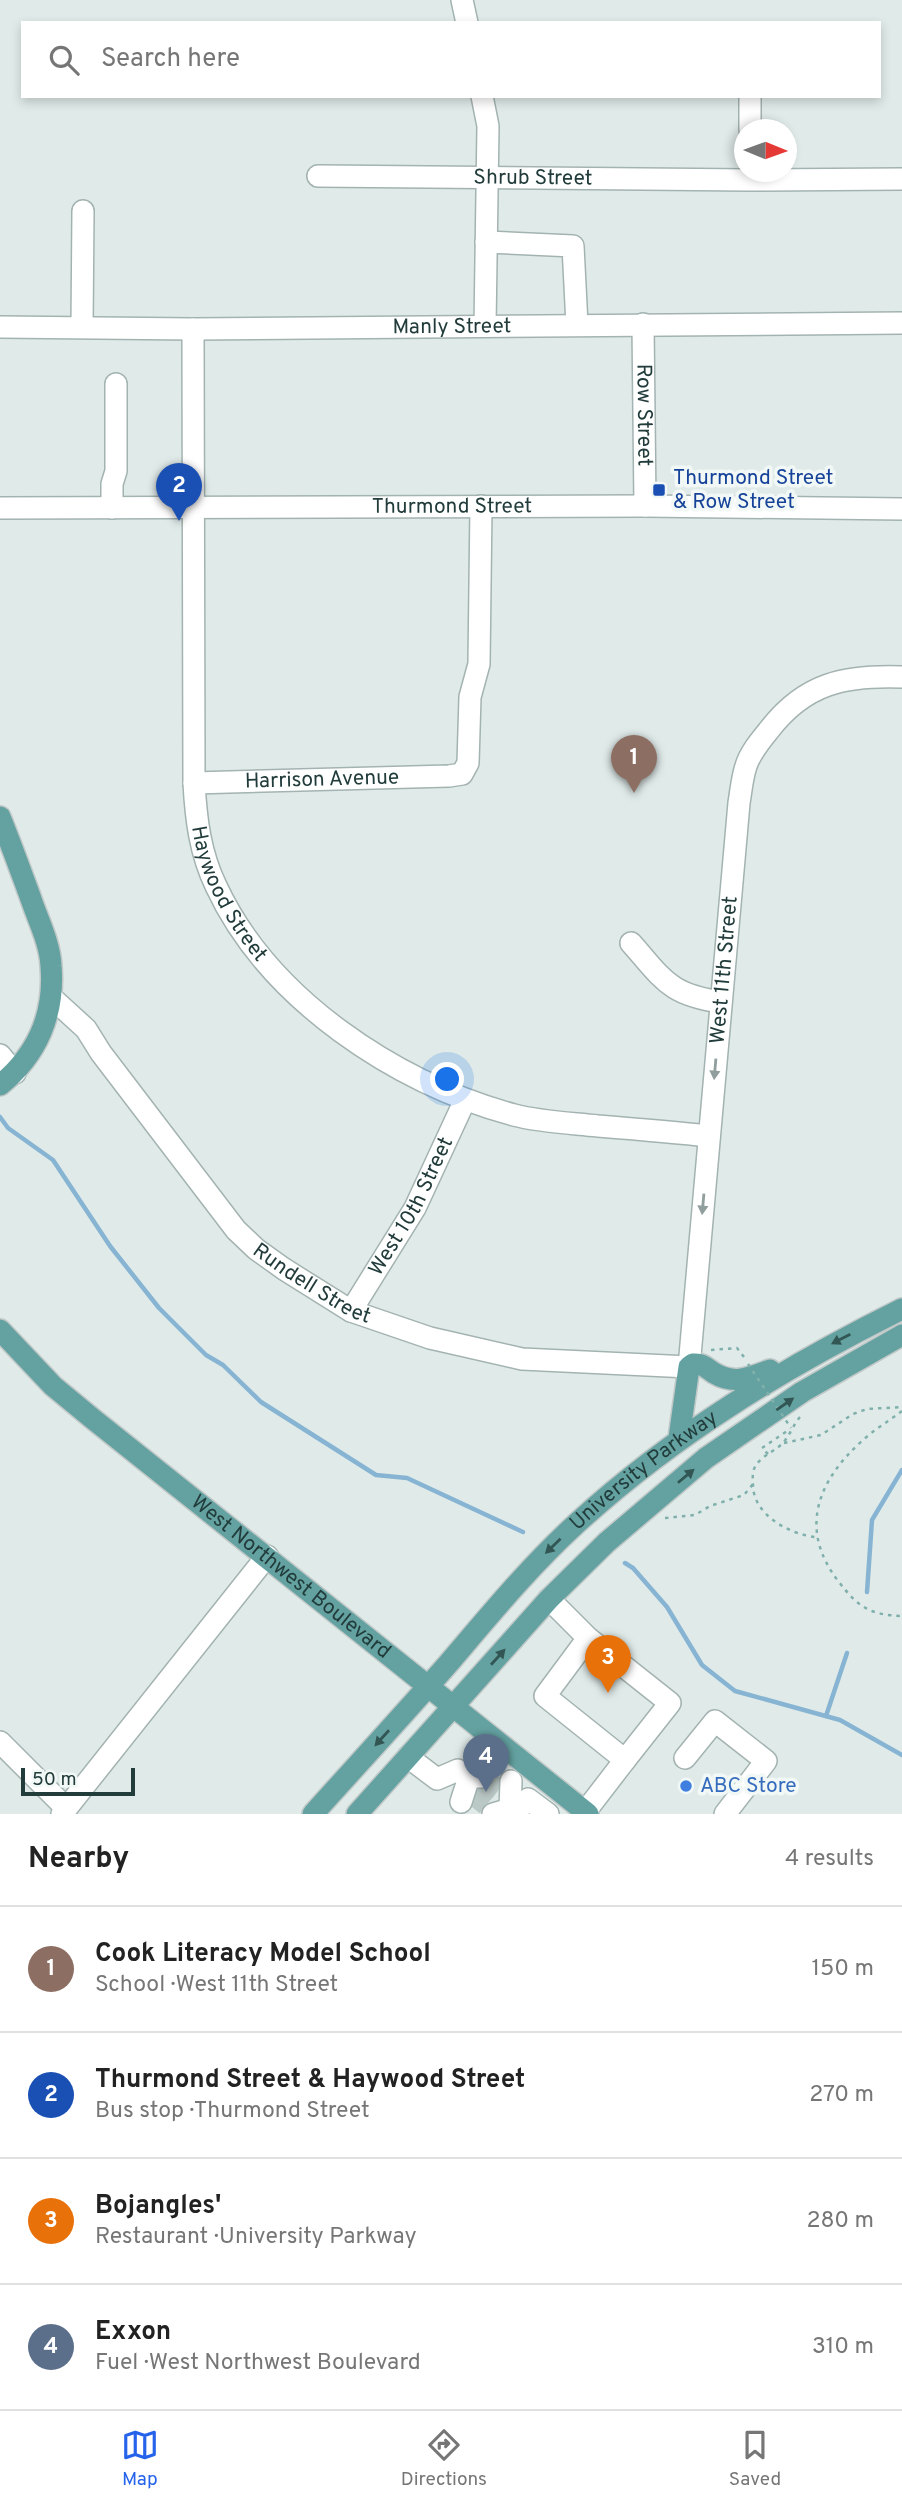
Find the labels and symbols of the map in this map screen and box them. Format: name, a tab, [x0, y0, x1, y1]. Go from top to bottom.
north arrow	[734, 119, 797, 182]
street label: Shrub Street	[473, 164, 593, 192]
street label: Manly Street	[392, 313, 512, 341]
street label: Row Street	[630, 363, 658, 467]
pin: 2	[156, 463, 202, 521]
place label: Thurmond Street & Row Street	[673, 465, 834, 516]
marker: Thurmond Street & Row Street	[651, 482, 667, 498]
street label: Thurmond Street	[372, 493, 532, 520]
pin: 1	[611, 735, 657, 793]
street label: Harrison Avenue	[244, 764, 399, 795]
street label: Haywood Street	[185, 824, 273, 967]
street label: West 11th Street	[704, 895, 744, 1045]
one-way arrow	[709, 1058, 720, 1080]
your location	[430, 1062, 464, 1096]
street label: West 10th Street	[363, 1133, 460, 1281]
one-way arrow	[697, 1193, 708, 1215]
street label: Rundell Street	[247, 1237, 374, 1330]
one-way arrow	[831, 1334, 851, 1345]
one-way arrow	[776, 1397, 794, 1411]
street label: University Parkway	[564, 1404, 723, 1537]
one-way arrow	[676, 1468, 694, 1483]
street label: West Northwest Boulevard	[185, 1489, 396, 1665]
one-way arrow	[545, 1537, 562, 1553]
pin: 3	[585, 1635, 631, 1693]
one-way arrow	[490, 1648, 506, 1666]
one-way arrow	[374, 1729, 390, 1747]
pin: 4	[463, 1734, 509, 1792]
scale bar	[21, 1765, 135, 1797]
place label: ABC Store	[700, 1773, 797, 1800]
marker: ABC Store	[678, 1778, 694, 1794]

